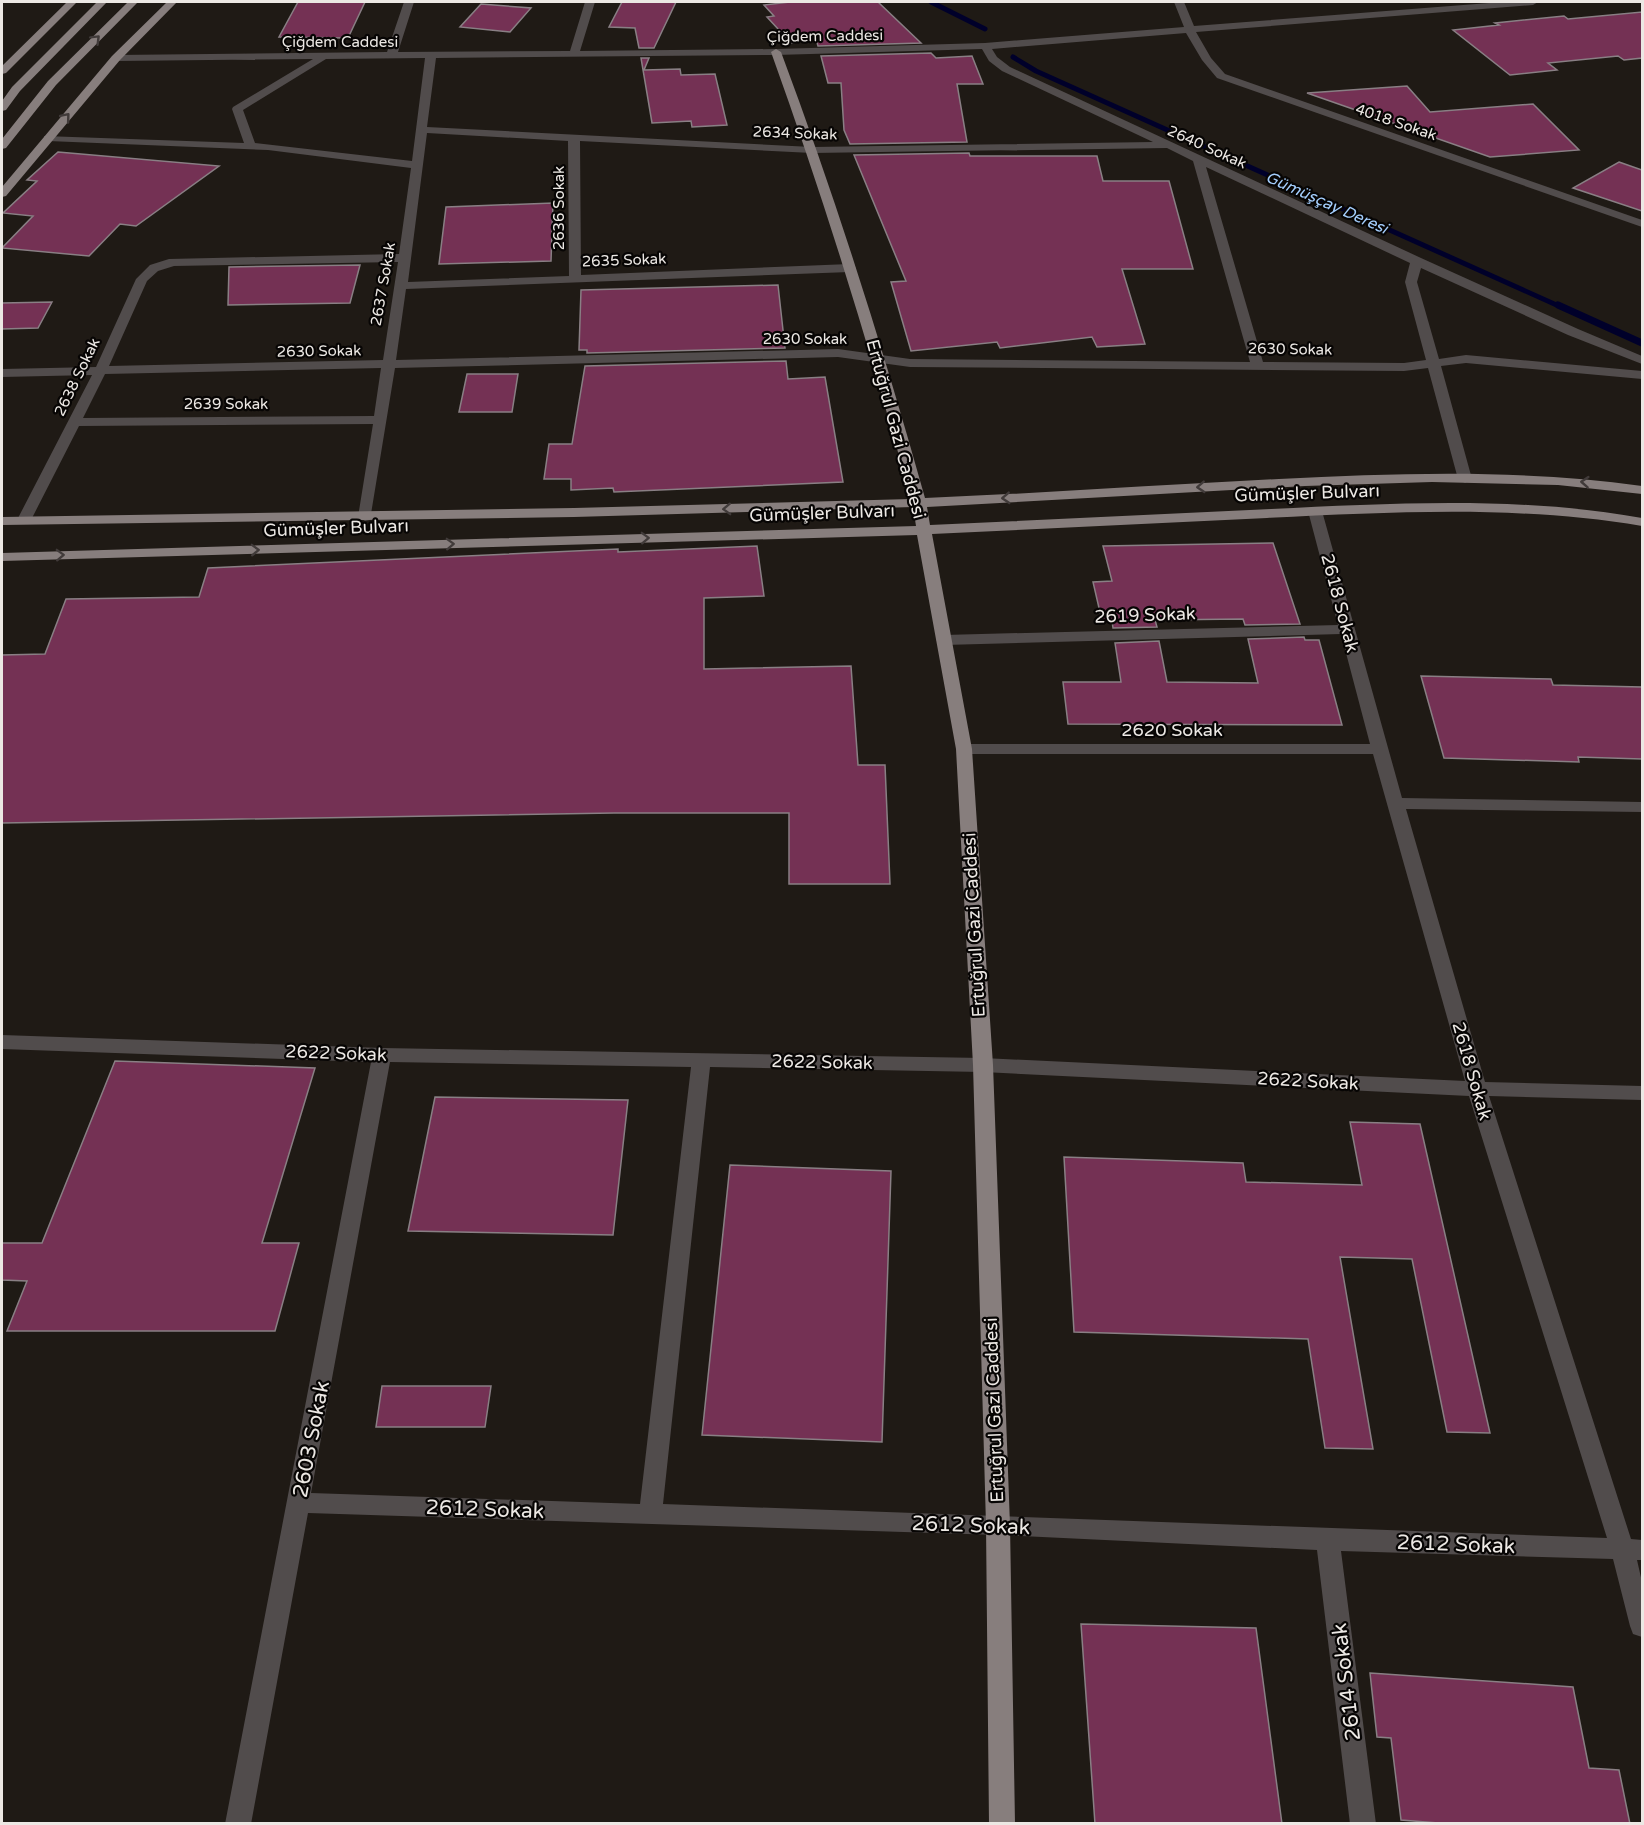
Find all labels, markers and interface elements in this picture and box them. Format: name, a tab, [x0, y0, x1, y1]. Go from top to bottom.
street label: Çiğdem Caddesi	[767, 26, 883, 46]
street label: Çiğdem Caddesi	[282, 33, 398, 51]
one-way arrow	[88, 36, 99, 47]
street label: 4018 Sokak	[1353, 100, 1439, 144]
one-way arrow	[58, 113, 69, 124]
street label: 2640 Sokak	[1165, 122, 1249, 172]
street label: 2634 Sokak	[752, 123, 838, 143]
street label: 2636 Sokak	[550, 166, 568, 250]
water label: Gümüşçay Deresi	[1262, 167, 1393, 240]
street label: 2637 Sokak	[367, 241, 399, 327]
street label: 2635 Sokak	[581, 250, 667, 270]
street label: 2630 Sokak	[763, 330, 847, 348]
street label: 2638 Sokak	[50, 335, 104, 419]
street label: Ertuğrul Gazi Caddesi	[861, 337, 931, 521]
street label: 2630 Sokak	[1248, 339, 1332, 359]
street label: 2630 Sokak	[277, 341, 361, 361]
street label: 2639 Sokak	[184, 395, 268, 413]
one-way arrow	[1580, 476, 1589, 489]
street label: Gümüşler Bulvarı	[1234, 479, 1380, 507]
one-way arrow	[1196, 481, 1205, 494]
one-way arrow	[1002, 491, 1011, 504]
street label: Gümüşler Bulvarı	[749, 499, 895, 527]
one-way arrow	[723, 502, 732, 515]
street label: Gümüşler Bulvarı	[263, 514, 409, 542]
one-way arrow	[640, 532, 649, 544]
one-way arrow	[445, 538, 454, 550]
one-way arrow	[250, 543, 259, 556]
one-way arrow	[55, 549, 64, 562]
street label: 2618 Sokak	[1316, 551, 1364, 655]
street label: 2619 Sokak	[1094, 602, 1196, 628]
street label: 2620 Sokak	[1121, 719, 1223, 741]
street label: Ertuğrul Gazi Caddesi	[958, 832, 990, 1018]
street label: 2618 Sokak	[1447, 1019, 1497, 1123]
street label: 2622 Sokak	[285, 1040, 387, 1066]
street label: 2622 Sokak	[771, 1050, 873, 1074]
street label: 2622 Sokak	[1257, 1067, 1359, 1095]
street label: Ertuğrul Gazi Caddesi	[980, 1317, 1008, 1503]
street label: 2603 Sokak	[288, 1379, 335, 1500]
street label: 2612 Sokak	[425, 1495, 545, 1524]
street label: 2612 Sokak	[911, 1511, 1031, 1540]
street label: 2612 Sokak	[1396, 1530, 1516, 1559]
street label: 2614 Sokak	[1327, 1622, 1366, 1742]

